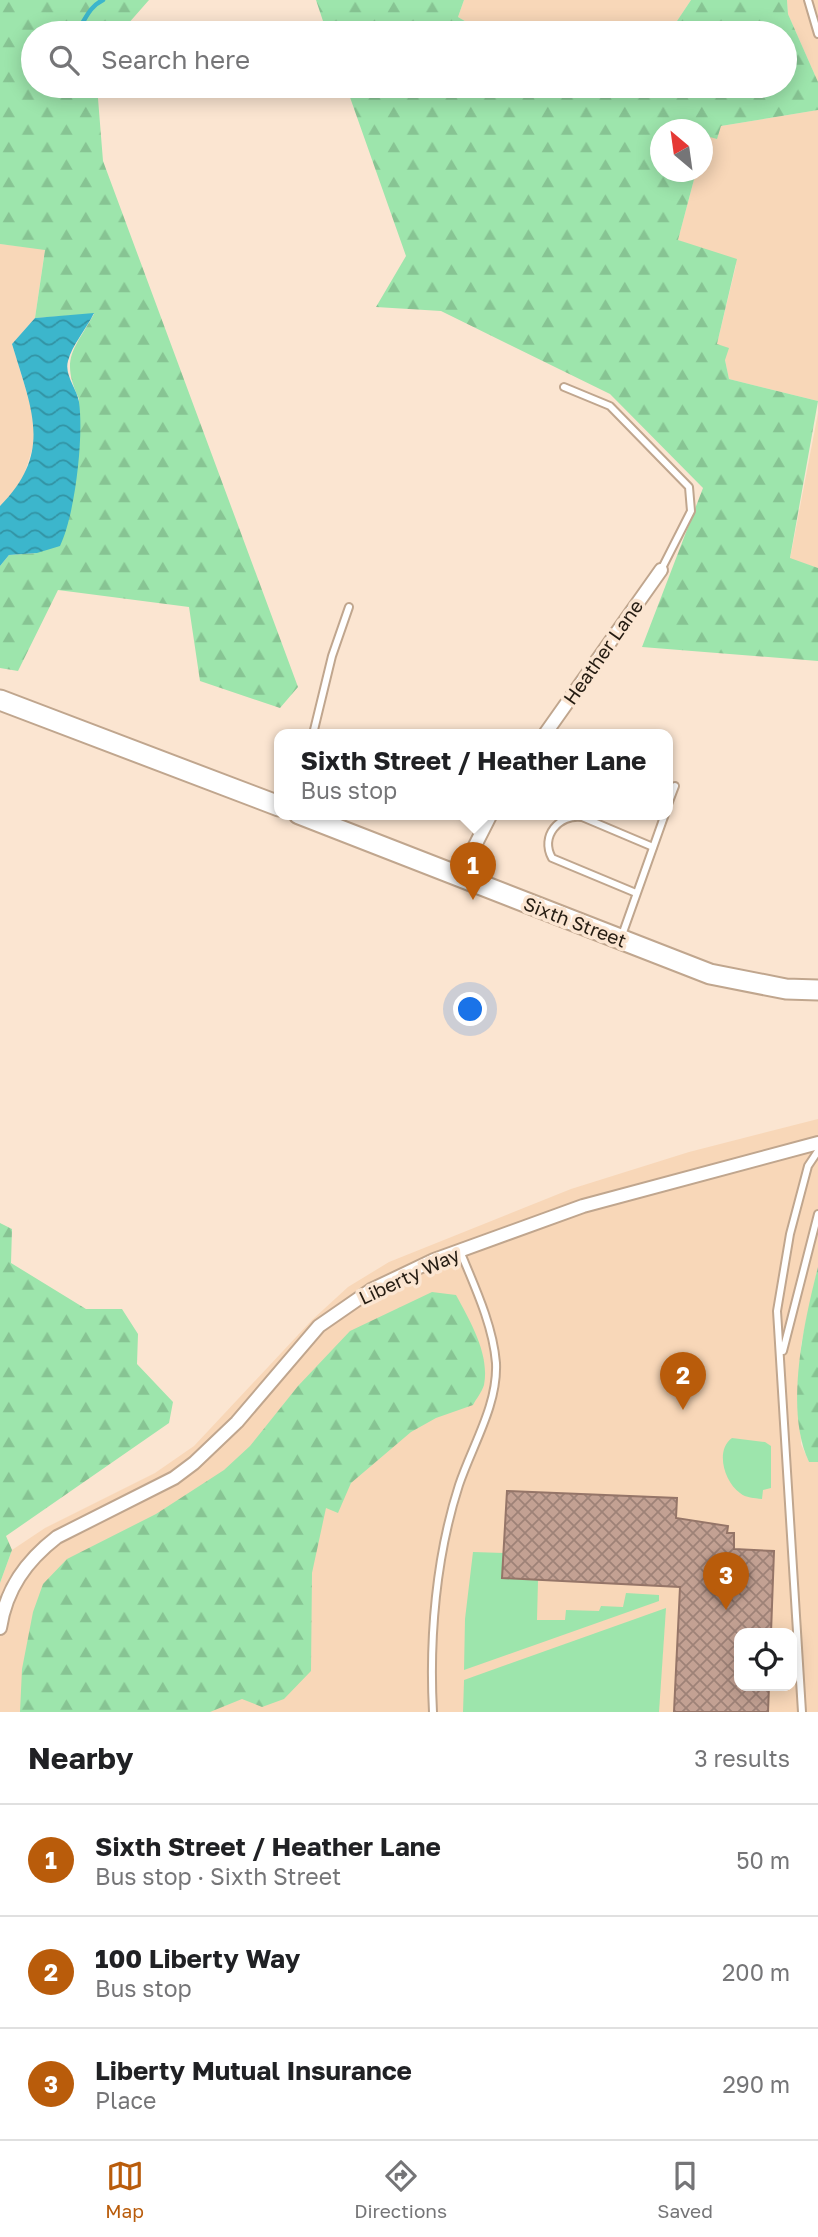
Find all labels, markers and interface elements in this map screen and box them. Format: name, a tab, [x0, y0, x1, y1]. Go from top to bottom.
search box	[21, 21, 797, 98]
icon: search	[45, 41, 83, 79]
text: Search here	[101, 44, 250, 75]
north arrow	[650, 119, 713, 182]
street label: Heather Lane	[558, 595, 647, 709]
popup	[274, 729, 673, 820]
text: Sixth Street / Heather Lane	[301, 745, 646, 776]
text: Bus stop	[301, 776, 397, 804]
pin: 1	[450, 842, 496, 900]
street label: Sixth Street	[520, 891, 630, 952]
your location	[453, 992, 487, 1026]
street label: Liberty Way	[355, 1242, 463, 1309]
pin: 2	[660, 1352, 706, 1410]
pin: 3	[703, 1552, 749, 1610]
map controls	[734, 1628, 797, 1691]
button: locate	[734, 1628, 797, 1691]
text: Nearby	[28, 1740, 133, 1776]
text: 3 results	[694, 1744, 790, 1772]
text: Sixth Street / Heather Lane	[95, 1831, 441, 1862]
text: 1	[45, 1846, 57, 1874]
text: 50 m	[736, 1846, 790, 1874]
text: Bus stop · Sixth Street	[95, 1862, 341, 1890]
text: 100 Liberty Way	[95, 1943, 300, 1974]
text: 2	[44, 1958, 58, 1986]
text: 200 m	[722, 1958, 790, 1986]
text: Bus stop	[95, 1974, 192, 2002]
text: Liberty Mutual Insurance	[95, 2055, 412, 2086]
text: 3	[44, 2070, 58, 2098]
text: 290 m	[722, 2070, 790, 2098]
text: Place	[95, 2086, 156, 2114]
tab: Map	[105, 2157, 144, 2222]
tab: Directions	[354, 2157, 447, 2222]
tab: Saved	[657, 2157, 713, 2222]

